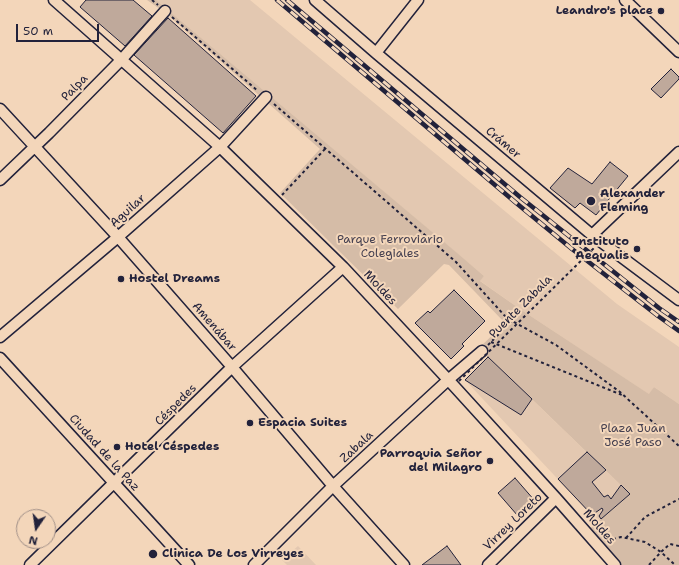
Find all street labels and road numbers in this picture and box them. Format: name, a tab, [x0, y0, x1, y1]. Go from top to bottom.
street label: Palpa	[59, 72, 91, 104]
street label: Crámer	[482, 124, 524, 162]
street label: Aguilar	[107, 191, 149, 231]
street label: Moldes	[360, 268, 400, 308]
street label: Puente Zabala	[487, 273, 555, 341]
street label: Amenábar	[189, 300, 239, 354]
street label: Céspedes	[152, 381, 200, 429]
street label: Ciudad de la Paz	[66, 412, 142, 494]
street label: Zabala	[338, 428, 376, 466]
street label: Virrey Loreto	[480, 490, 546, 554]
street label: Moldes	[580, 506, 618, 548]

